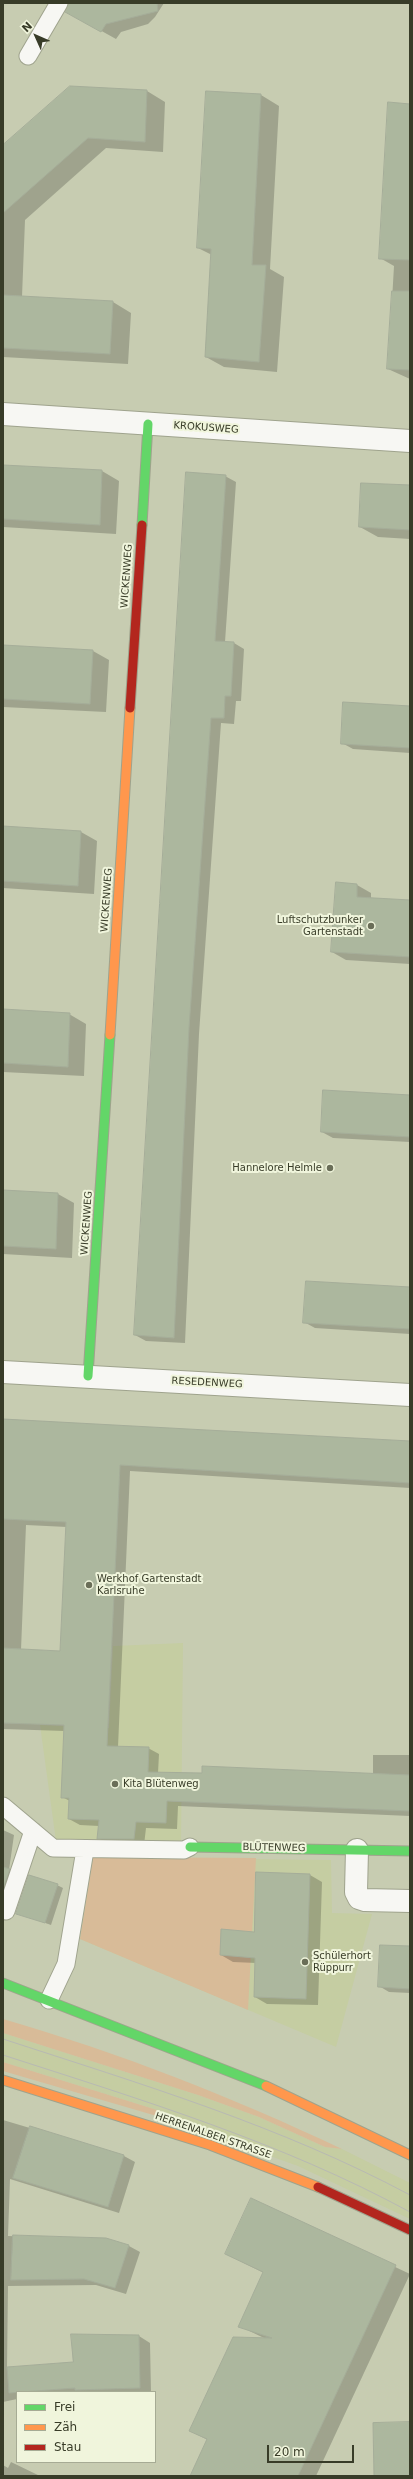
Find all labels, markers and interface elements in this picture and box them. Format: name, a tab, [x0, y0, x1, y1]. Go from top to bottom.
north arrow	[16, 16, 56, 56]
text: N	[19, 19, 35, 35]
street label: KROKUSWEG	[173, 420, 239, 436]
street label: WICKENWEG	[119, 544, 135, 608]
street label: WICKENWEG	[99, 868, 115, 932]
place label: Luftschutzbunker Gartenstadt	[277, 914, 363, 938]
marker: Luftschutzbunker Gartenstadt	[366, 921, 376, 931]
place label: Hannelore Helmle	[232, 1162, 322, 1174]
marker: Hannelore Helmle	[325, 1163, 335, 1173]
street label: WICKENWEG	[79, 1191, 95, 1255]
street label: RESEDENWEG	[171, 1375, 243, 1391]
place label: Werkhof Gartenstadt Karlsruhe	[97, 1573, 201, 1596]
marker: Werkhof Gartenstadt Karlsruhe	[84, 1580, 94, 1590]
place label: Kita Blütenweg	[123, 1778, 199, 1790]
marker: Kita Blütenweg	[110, 1779, 120, 1789]
street label: BLÜTENWEG	[242, 1841, 306, 1855]
place label: Schülerhort Rüppurr	[313, 1950, 371, 1974]
marker: Schülerhort Rüppurr	[300, 1957, 310, 1967]
street label: HERRENALBER STRASSE	[153, 2110, 273, 2162]
legend	[16, 2391, 156, 2463]
text: Frei	[54, 2400, 75, 2414]
text: Zäh	[54, 2420, 77, 2434]
scale bar	[269, 2437, 356, 2463]
text: Stau	[54, 2440, 81, 2454]
text: 20 m	[274, 2445, 305, 2459]

